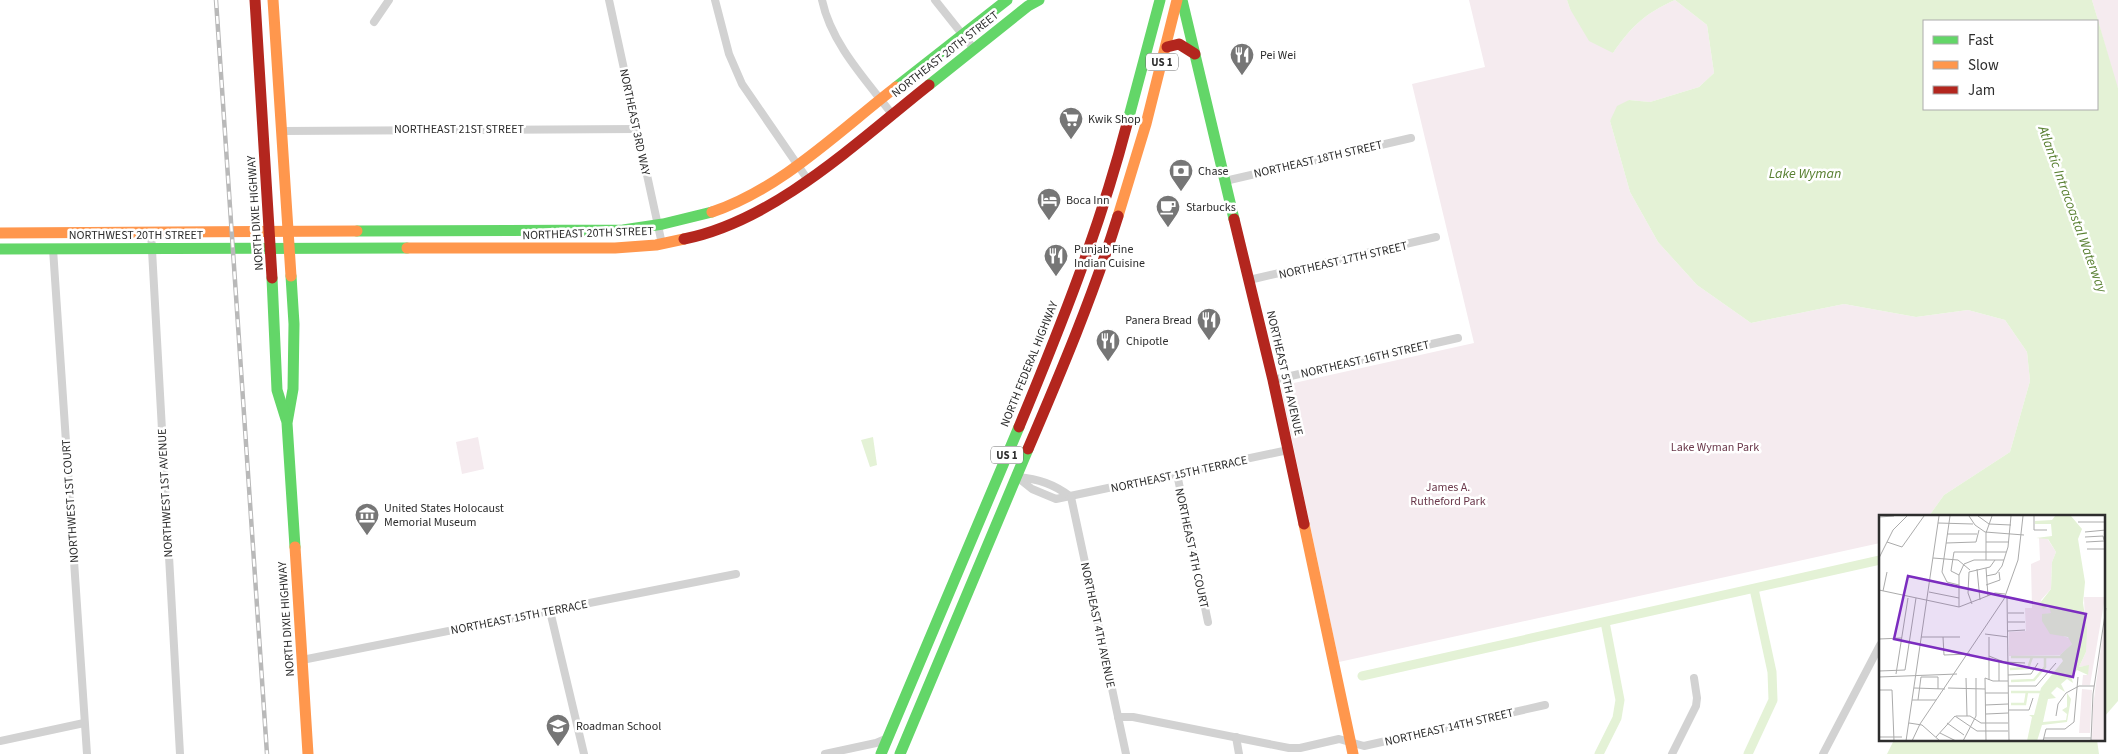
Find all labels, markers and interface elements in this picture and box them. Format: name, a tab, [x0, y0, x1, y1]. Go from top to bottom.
street label: NORTHEAST 20TH STREET	[888, 7, 1003, 102]
legend	[1923, 20, 2098, 110]
text: Fast	[1968, 30, 1994, 51]
restaurant icon: Pei Wei	[1229, 42, 1255, 76]
place label: Pei Wei	[1260, 47, 1296, 64]
road number: US 1	[1146, 54, 1178, 70]
text: Slow	[1968, 55, 1999, 76]
street label: NORTHEAST 3RD WAY	[615, 67, 654, 177]
text: Jam	[1968, 80, 1995, 101]
supermarket icon: Kwik Shop	[1058, 106, 1084, 140]
place label: Kwik Shop	[1088, 111, 1141, 128]
street label: NORTHEAST 21ST STREET	[394, 121, 525, 138]
water label: Atlantic Intracoastal Waterway	[2032, 122, 2112, 296]
street label: NORTHEAST 18TH STREET	[1252, 136, 1385, 183]
street label: NORTH DIXIE HIGHWAY	[243, 155, 268, 271]
bank icon: Chase	[1168, 158, 1194, 192]
place label: Chase	[1198, 163, 1228, 180]
water label: Lake Wyman	[1769, 164, 1841, 184]
hotel icon: Boca Inn	[1036, 187, 1062, 221]
place label: Boca Inn	[1066, 192, 1110, 209]
cafe icon: Starbucks	[1155, 194, 1181, 228]
place label: Starbucks	[1186, 199, 1236, 216]
street label: NORTHEAST 20TH STREET	[522, 223, 655, 244]
street label: NORTHWEST 20TH STREET	[69, 227, 204, 244]
street label: NORTHEAST 17TH STREET	[1277, 237, 1410, 284]
place label: Punjab Fine Indian Cuisine	[1074, 241, 1145, 272]
restaurant icon: Punjab Fine Indian Cuisine	[1043, 243, 1069, 277]
street label: NORTH FEDERAL HIGHWAY	[996, 299, 1063, 430]
restaurant icon: Panera Bread	[1196, 307, 1222, 341]
street label: NORTHEAST 5TH AVENUE	[1262, 309, 1307, 437]
place label: Panera Bread	[1125, 312, 1192, 329]
restaurant icon: Chipotle	[1095, 328, 1121, 362]
place label: Chipotle	[1126, 333, 1168, 350]
street label: NORTHEAST 16TH STREET	[1299, 336, 1432, 383]
street label: NORTHWEST 1ST AVENUE	[154, 428, 177, 558]
street label: NORTHWEST 1ST COURT	[58, 438, 83, 563]
park label: Lake Wyman Park	[1671, 439, 1759, 456]
road number: US 1	[991, 446, 1023, 464]
street label: NORTHEAST 15TH TERRACE	[1109, 452, 1249, 497]
park label: James A. Rutheford Park	[1410, 479, 1486, 510]
street label: NORTHEAST 4TH COURT	[1170, 486, 1213, 610]
place label: United States Holocaust Memorial Museum	[384, 500, 504, 531]
museum icon: United States Holocaust Memorial Museum	[354, 502, 380, 536]
inset map	[1879, 515, 2106, 742]
street label: NORTH DIXIE HIGHWAY	[274, 561, 299, 677]
street label: NORTHEAST 4TH AVENUE	[1076, 561, 1119, 689]
street label: NORTHEAST 15TH TERRACE	[449, 596, 589, 639]
street label: NORTHEAST 14TH STREET	[1383, 704, 1516, 751]
school or university icon: Roadman School	[545, 713, 571, 747]
place label: Roadman School	[576, 718, 661, 735]

